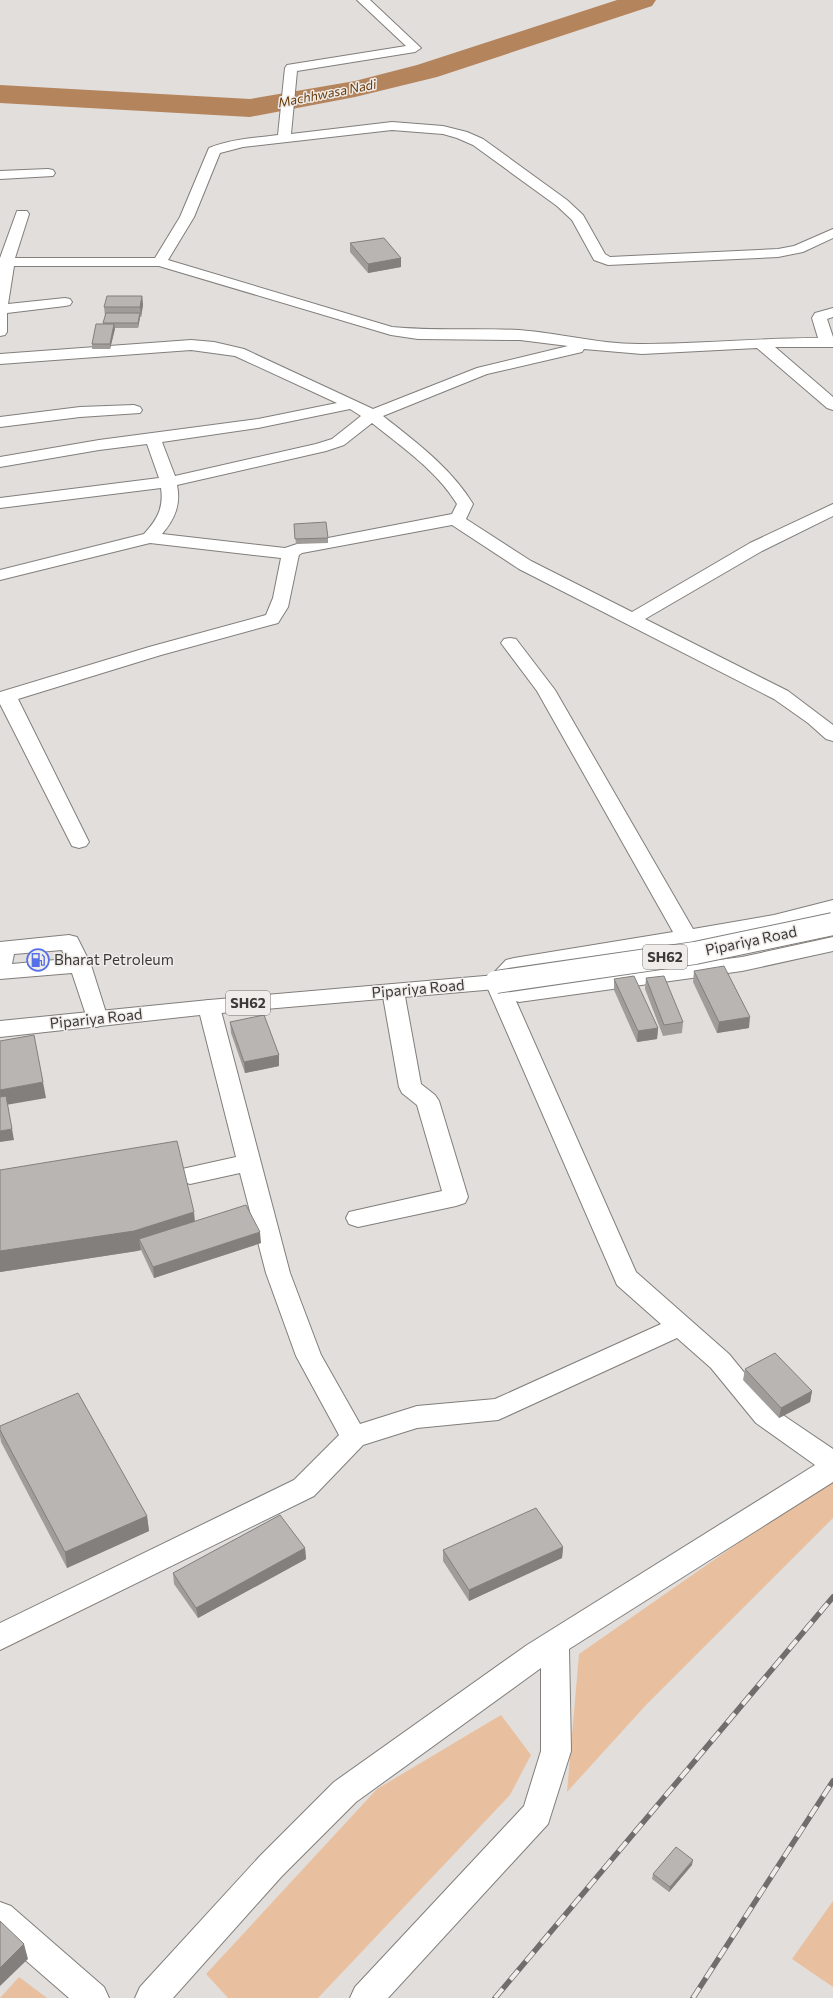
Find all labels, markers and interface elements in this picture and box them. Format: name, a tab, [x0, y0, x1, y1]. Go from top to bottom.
water label: Machhwasa Nadi	[276, 75, 378, 110]
street label: Pipariya Road	[703, 922, 798, 959]
road number: SH62	[643, 945, 687, 969]
fuel station icon: Bharat Petroleum	[25, 947, 51, 973]
place label: Bharat Petroleum	[54, 950, 174, 968]
street label: Pipariya Road	[371, 975, 465, 1001]
road number: SH62	[226, 991, 270, 1015]
street label: Pipariya Road	[49, 1004, 143, 1032]

